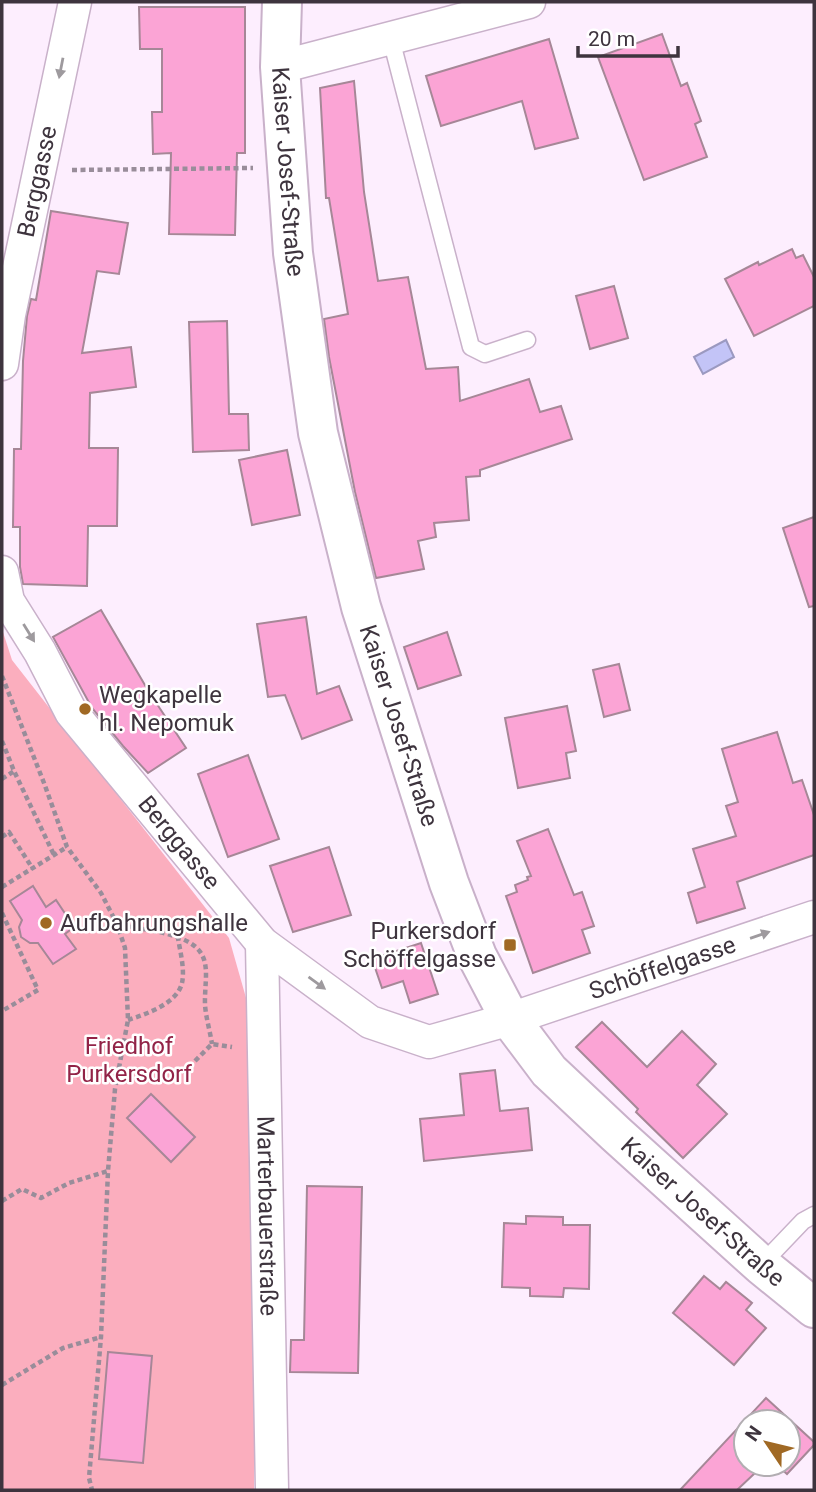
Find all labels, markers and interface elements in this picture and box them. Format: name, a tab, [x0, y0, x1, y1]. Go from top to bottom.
scale bar	[578, 14, 678, 58]
text: 20 m	[588, 27, 635, 51]
one-way arrow	[55, 57, 66, 79]
street label: Kaiser Josef-Straße	[266, 66, 310, 278]
street label: Berggasse	[12, 123, 63, 240]
street label: Kaiser Josef-Straße	[354, 621, 444, 830]
one-way arrow	[22, 624, 35, 643]
place label: Wegkapelle hl. Nepomuk	[99, 681, 235, 737]
marker: Wegkapelle hl. Nepomuk	[77, 701, 93, 717]
street label: Berggasse	[132, 790, 226, 895]
place label: Aufbahrungshalle	[60, 909, 248, 937]
marker: Aufbahrungshalle	[38, 915, 54, 931]
place label: Purkersdorf Schöffelgasse	[343, 917, 497, 973]
one-way arrow	[750, 929, 771, 940]
street label: Schöffelgasse	[585, 930, 739, 1005]
marker: Purkersdorf Schöffelgasse	[502, 937, 518, 953]
one-way arrow	[308, 976, 326, 990]
park label: Friedhof Purkersdorf	[66, 1032, 192, 1088]
street label: Marterbauerstraße	[251, 1116, 283, 1316]
street label: Kaiser Josef-Straße	[615, 1131, 790, 1292]
north arrow	[732, 1408, 802, 1478]
text: N	[740, 1421, 767, 1446]

